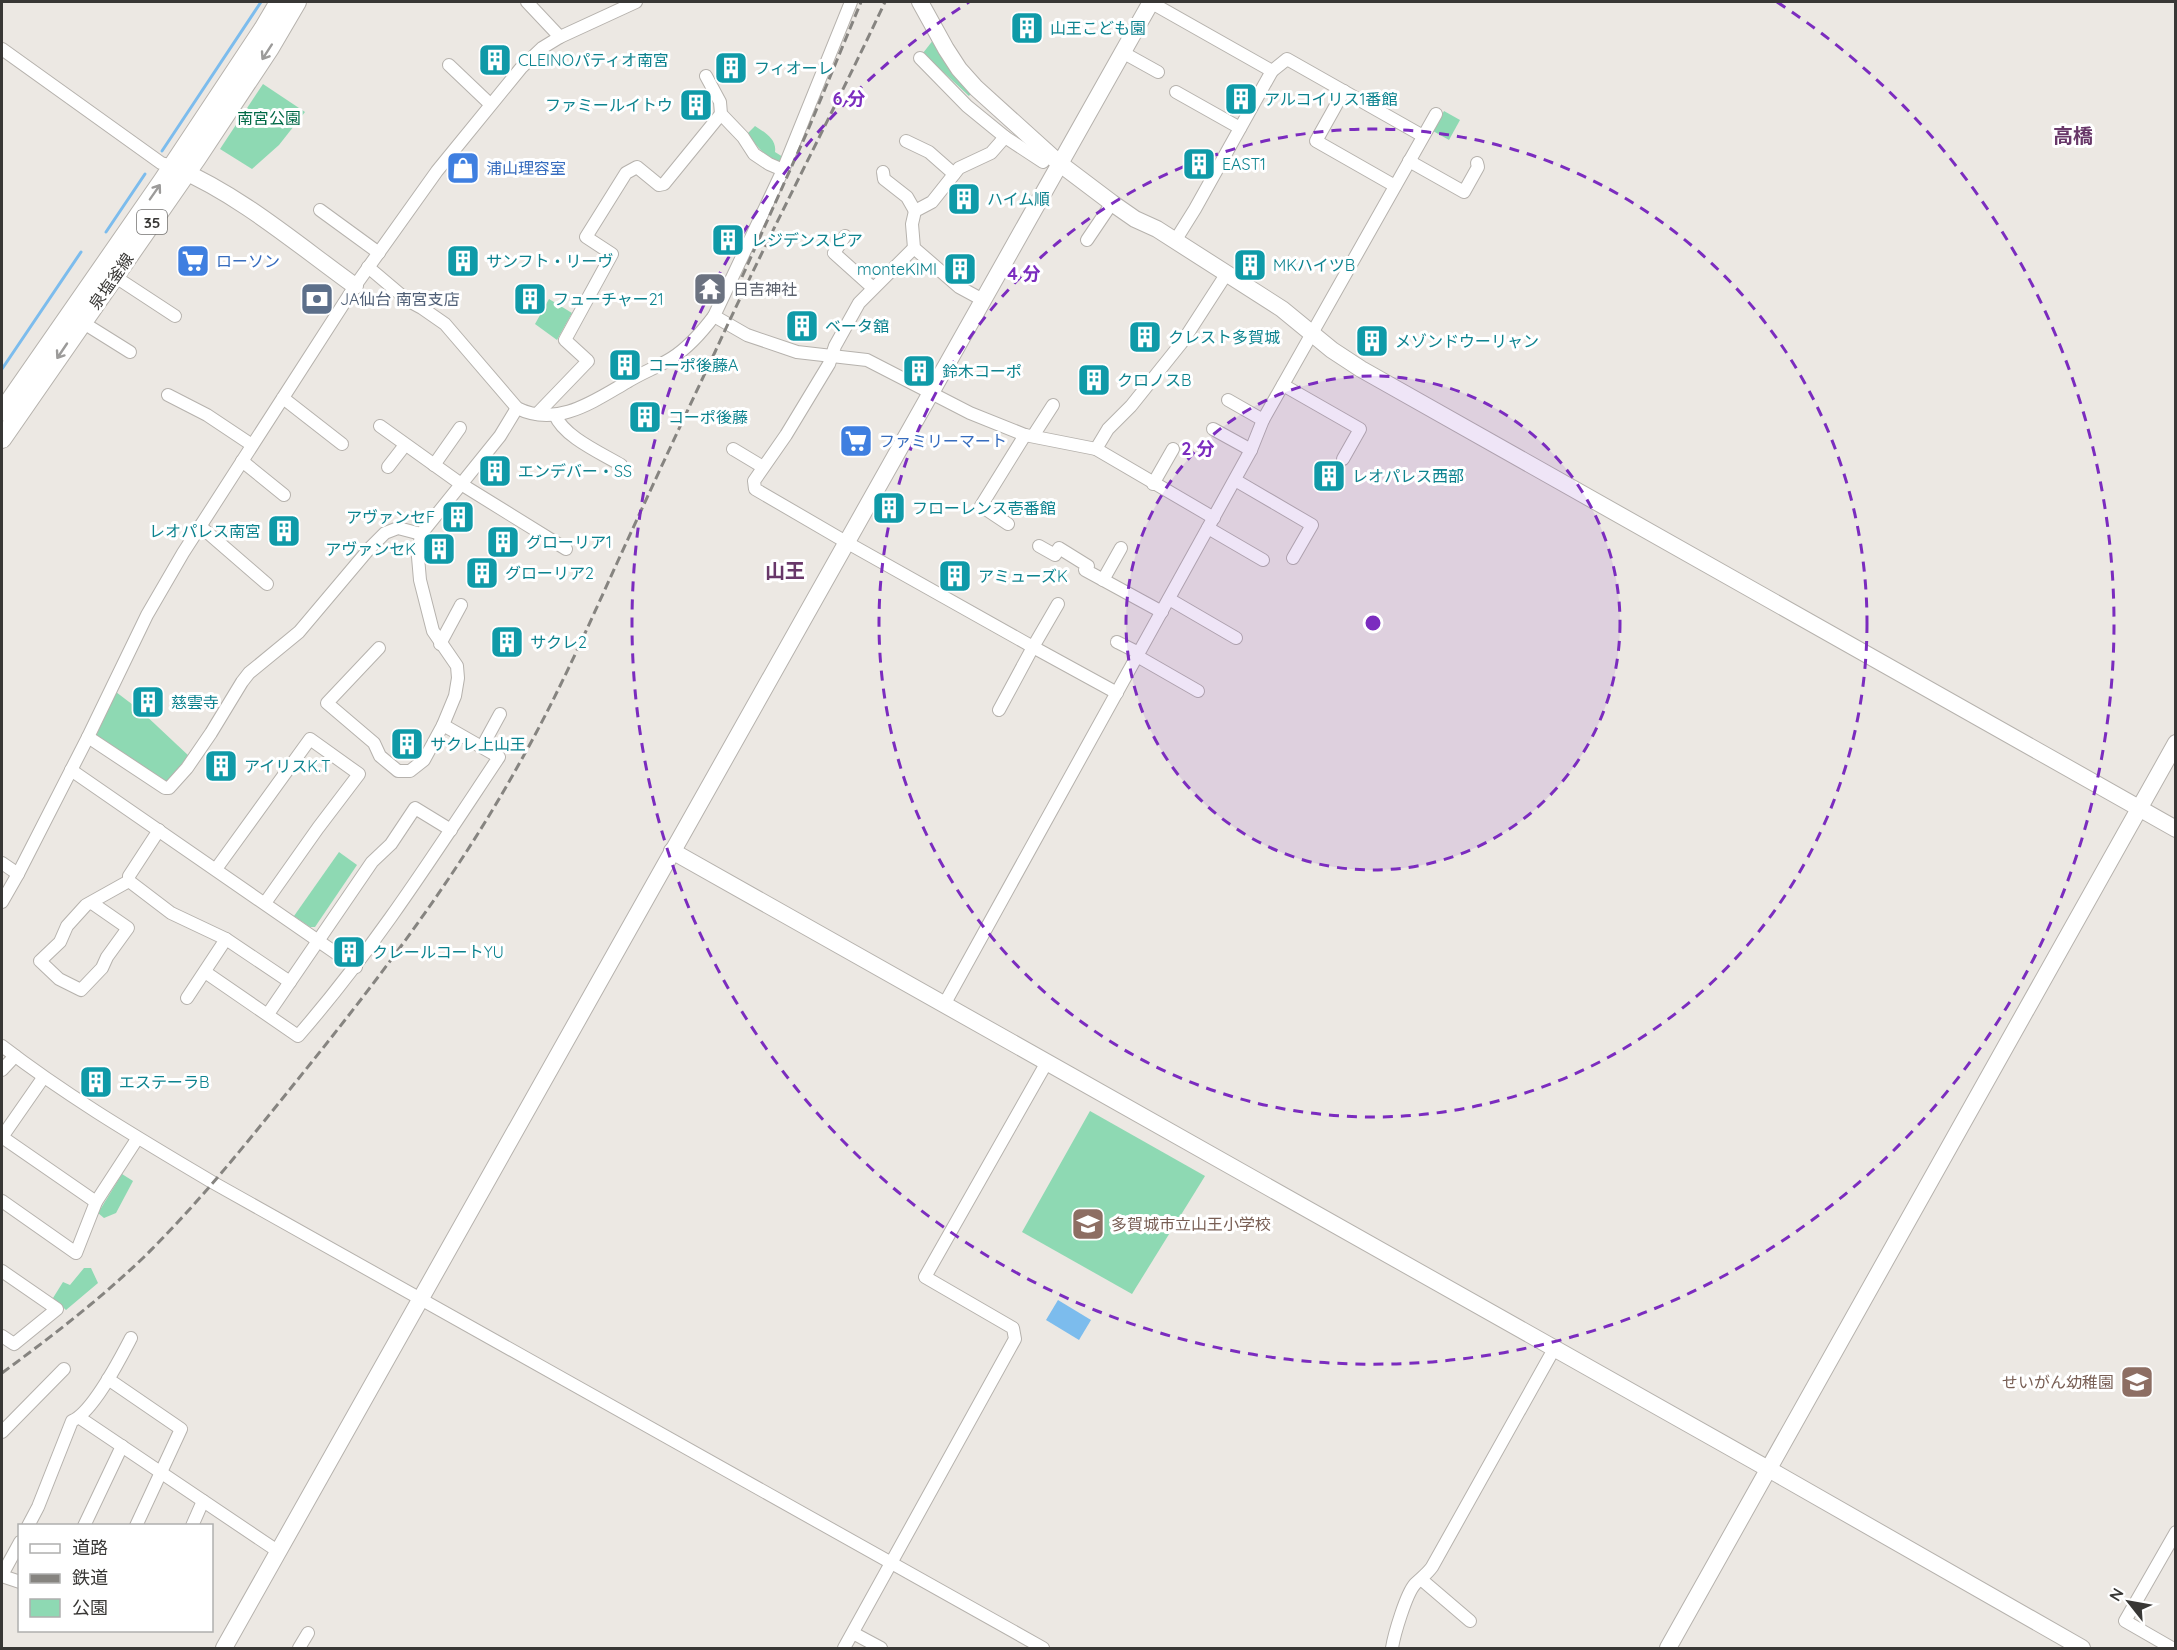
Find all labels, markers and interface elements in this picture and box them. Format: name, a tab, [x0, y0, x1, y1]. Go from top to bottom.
building icon: 山王こども園	[1009, 10, 1045, 46]
place label: 山王こども園	[1050, 18, 1146, 38]
building icon: CLEINOパティオ南宮	[477, 42, 513, 78]
one-way arrow	[261, 43, 273, 60]
place label: CLEINOパティオ南宮	[518, 50, 669, 70]
building icon: フィオーレ	[713, 50, 749, 86]
place label: フィオーレ	[754, 58, 834, 78]
building icon: アルコイリス1番館	[1223, 81, 1259, 117]
building icon: ファミールイトウ	[678, 87, 714, 123]
text: 6 分	[833, 87, 866, 110]
place label: アルコイリス1番館	[1264, 89, 1397, 109]
place label: ファミールイトウ	[545, 95, 673, 115]
park label: 南宮公園	[237, 108, 301, 128]
district label: 高橋	[2053, 123, 2093, 148]
building icon: EAST1	[1181, 146, 1217, 182]
shop icon: 浦山理容室	[445, 150, 481, 186]
place label: EAST1	[1222, 154, 1266, 174]
place label: 浦山理容室	[486, 158, 566, 178]
building icon: ハイム順	[946, 181, 982, 217]
one-way arrow	[149, 184, 161, 200]
place label: ハイム順	[987, 189, 1050, 209]
road number: 35	[137, 210, 167, 234]
building icon: レジデンスピア	[710, 222, 746, 258]
place label: レジデンスピア	[751, 230, 863, 250]
supermarket icon: ローソン	[175, 243, 211, 279]
building icon: サンフト・リーヴ	[445, 243, 481, 279]
building icon: MKハイツB	[1232, 247, 1268, 283]
street label: 泉塩釜線	[84, 249, 138, 313]
place label: ローソン	[216, 251, 280, 271]
place label: サンフト・リーヴ	[486, 251, 614, 271]
building icon: monteKIMI	[942, 251, 978, 287]
place label: MKハイツB	[1273, 255, 1355, 275]
place label: monteKIMI	[857, 259, 937, 279]
text: 4 分	[1007, 262, 1041, 285]
temple icon: 日吉神社	[692, 271, 728, 307]
place label: 日吉神社	[733, 279, 797, 299]
bank icon: JA仙台 南宮支店	[299, 281, 335, 317]
building icon: フューチャー21	[512, 281, 548, 317]
place label: JA仙台 南宮支店	[340, 289, 460, 309]
place label: フューチャー21	[553, 289, 664, 309]
building icon: ベータ舘	[784, 308, 820, 344]
place label: ベータ舘	[825, 316, 889, 336]
building icon: クレスト多賀城	[1127, 319, 1163, 355]
building icon: メゾンドウーリャン	[1354, 323, 1390, 359]
place label: クレスト多賀城	[1168, 327, 1280, 347]
place label: メゾンドウーリャン	[1395, 331, 1539, 351]
one-way arrow	[56, 343, 68, 359]
building icon: コーポ後藤A	[607, 347, 643, 383]
building icon: 鈴木コーポ	[901, 353, 937, 389]
place label: コーポ後藤A	[648, 355, 738, 375]
place label: 鈴木コーポ	[942, 361, 1022, 381]
building icon: クロノスB	[1076, 362, 1112, 398]
place label: クロノスB	[1117, 370, 1191, 390]
building icon: コーポ後藤	[627, 399, 663, 435]
place label: コーポ後藤	[668, 407, 748, 427]
supermarket icon: ファミリーマート	[838, 423, 874, 459]
place label: ファミリーマート	[879, 431, 1007, 451]
text: 2 分	[1181, 437, 1215, 460]
building icon: エンデバー・SS	[477, 453, 513, 489]
building icon: レオパレス西部	[1311, 458, 1347, 494]
place label: エンデバー・SS	[518, 461, 632, 481]
place label: レオパレス西部	[1352, 466, 1464, 486]
building icon: フローレンス壱番館	[871, 490, 907, 526]
place label: フローレンス壱番館	[912, 498, 1056, 518]
building icon: アヴァンセF	[440, 499, 476, 535]
place label: アヴァンセF	[346, 507, 435, 527]
building icon: レオパレス南宮	[266, 513, 302, 549]
place label: レオパレス南宮	[149, 521, 261, 541]
building icon: グローリア1	[485, 524, 521, 560]
building icon: アヴァンセK	[421, 531, 457, 567]
place label: グローリア1	[526, 532, 612, 552]
place label: アヴァンセK	[325, 539, 416, 559]
building icon: グローリア2	[464, 555, 500, 591]
district label: 山王	[765, 558, 805, 583]
building icon: アミューズK	[937, 558, 973, 594]
place label: グローリア2	[505, 563, 594, 583]
place label: アミューズK	[978, 566, 1068, 586]
centre of rings	[1363, 613, 1383, 633]
building icon: サクレ2	[489, 624, 525, 660]
place label: サクレ2	[530, 632, 587, 652]
building icon: 慈雲寺	[130, 684, 166, 720]
place label: 慈雲寺	[171, 692, 219, 712]
building icon: サクレ上山王	[389, 726, 425, 762]
place label: サクレ上山王	[430, 734, 526, 754]
building icon: アイリスK.T	[203, 748, 239, 784]
place label: アイリスK.T	[244, 756, 331, 776]
building icon: クレールコートYU	[331, 934, 367, 970]
place label: クレールコートYU	[372, 942, 504, 962]
building icon: エステーラB	[78, 1064, 114, 1100]
place label: エステーラB	[119, 1072, 209, 1092]
school or university icon: 多賀城市立山王小学校	[1070, 1206, 1106, 1242]
place label: 多賀城市立山王小学校	[1111, 1214, 1271, 1234]
school or university icon: せいがん幼稚園	[2119, 1364, 2155, 1400]
place label: せいがん幼稚園	[2002, 1372, 2114, 1392]
legend	[18, 1524, 213, 1632]
text: 道路	[72, 1536, 108, 1559]
text: 鉄道	[72, 1566, 108, 1589]
north arrow	[2099, 1572, 2159, 1632]
text: N	[2105, 1584, 2128, 1604]
text: 公園	[72, 1596, 108, 1619]

